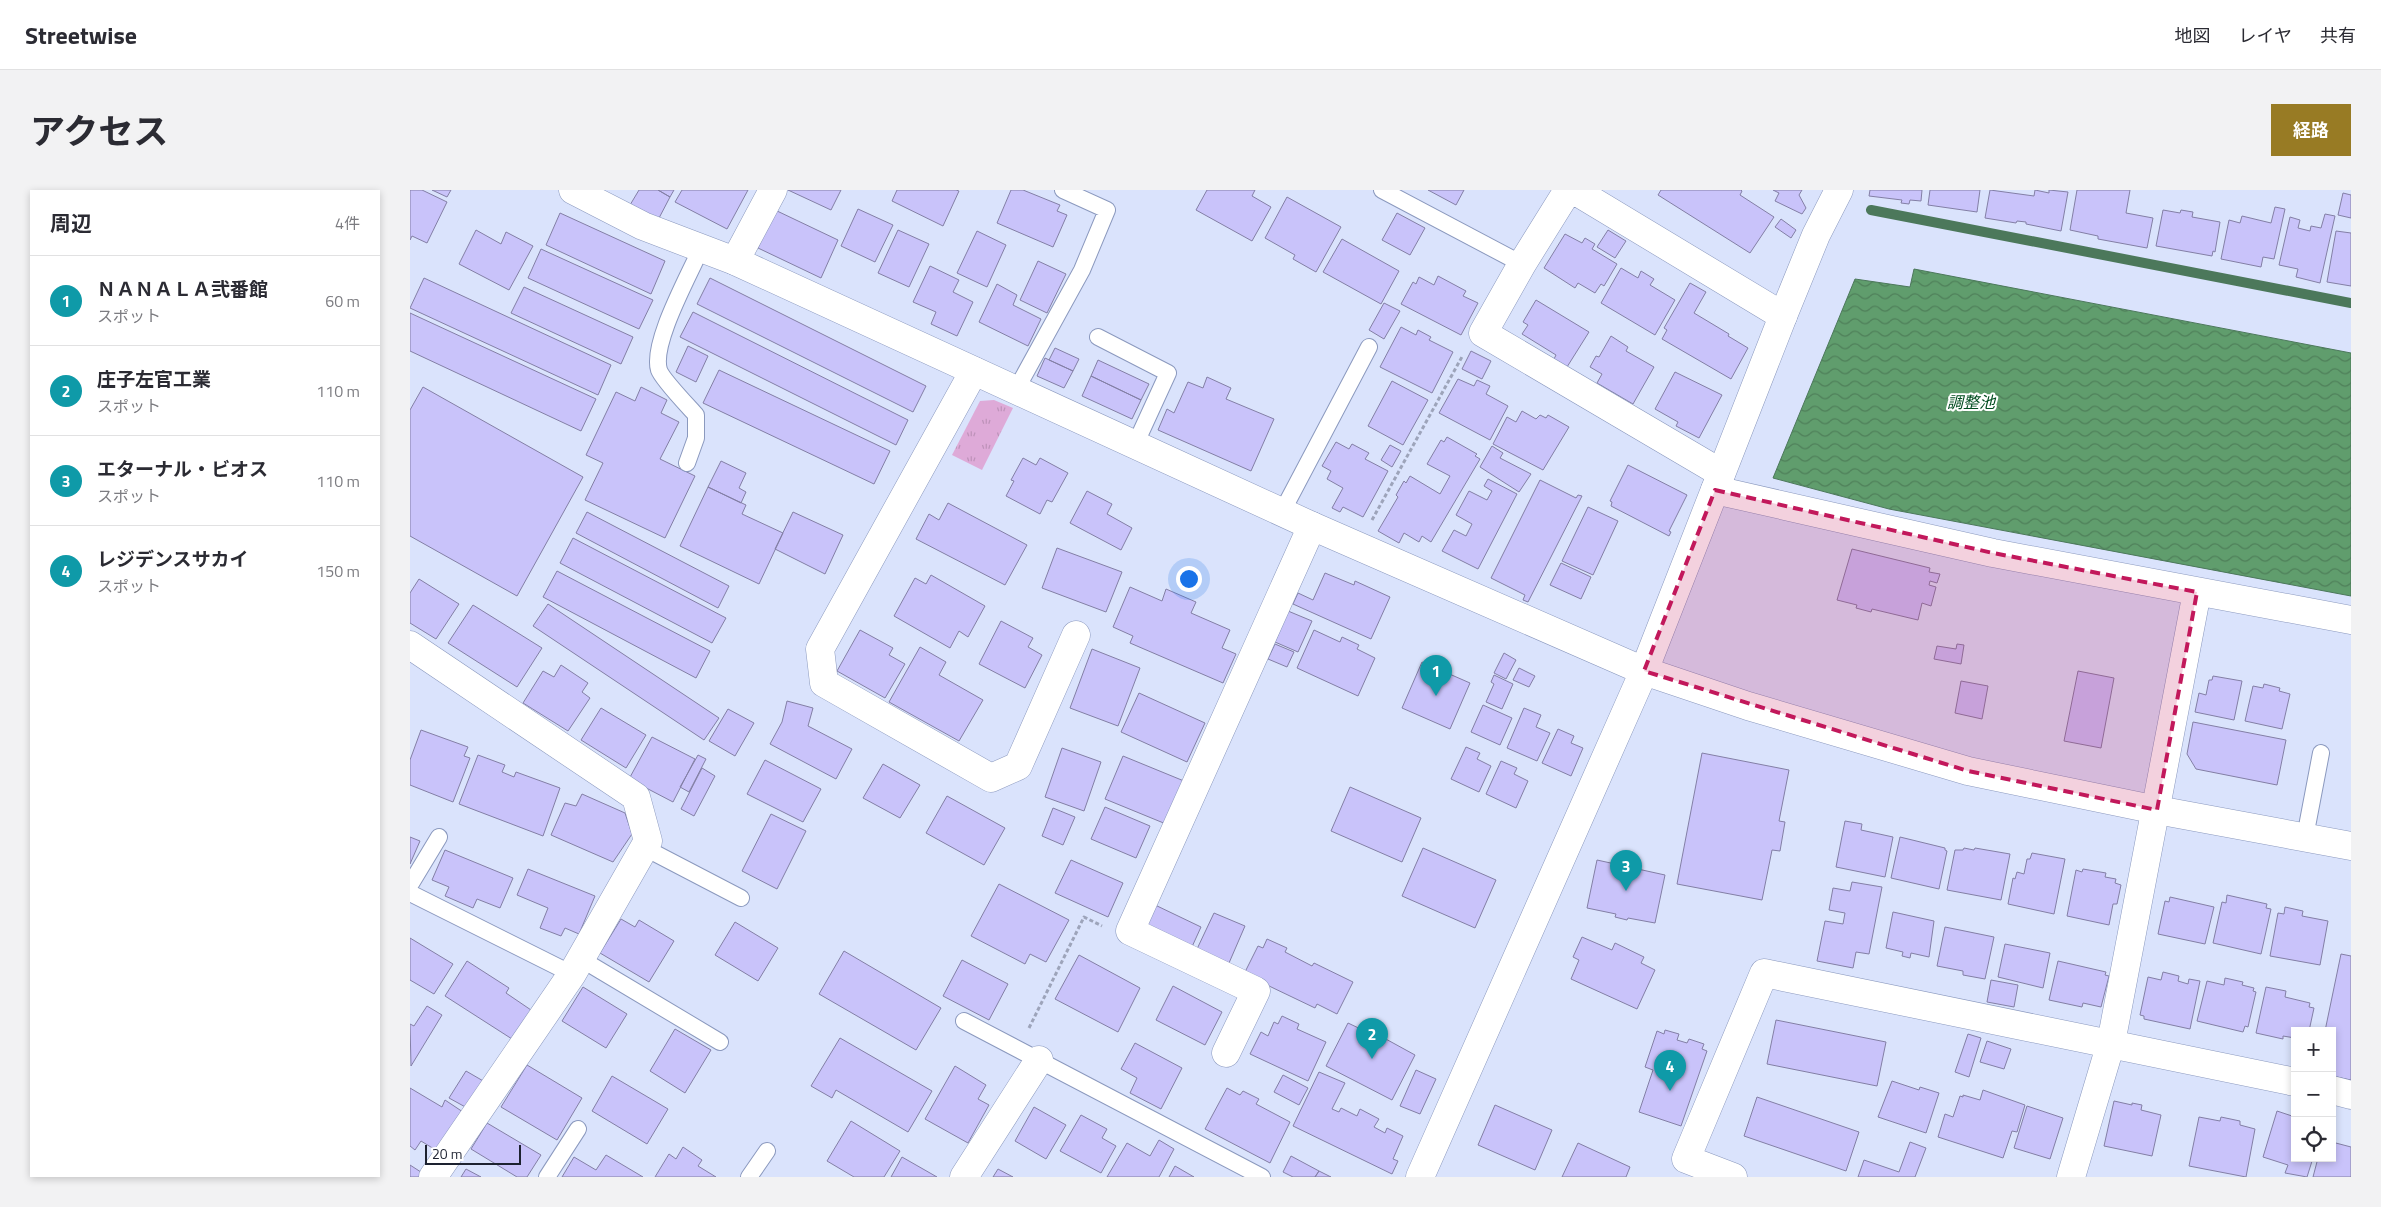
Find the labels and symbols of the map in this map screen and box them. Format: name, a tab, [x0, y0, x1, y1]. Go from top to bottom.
water label: 調整池	[1947, 390, 1997, 414]
your location	[1176, 566, 1202, 592]
pin: 1	[1420, 655, 1452, 696]
pin: 3	[1610, 850, 1642, 891]
pin: 2	[1356, 1018, 1388, 1059]
pin: 4	[1654, 1050, 1686, 1091]
scale bar	[425, 1142, 521, 1165]

